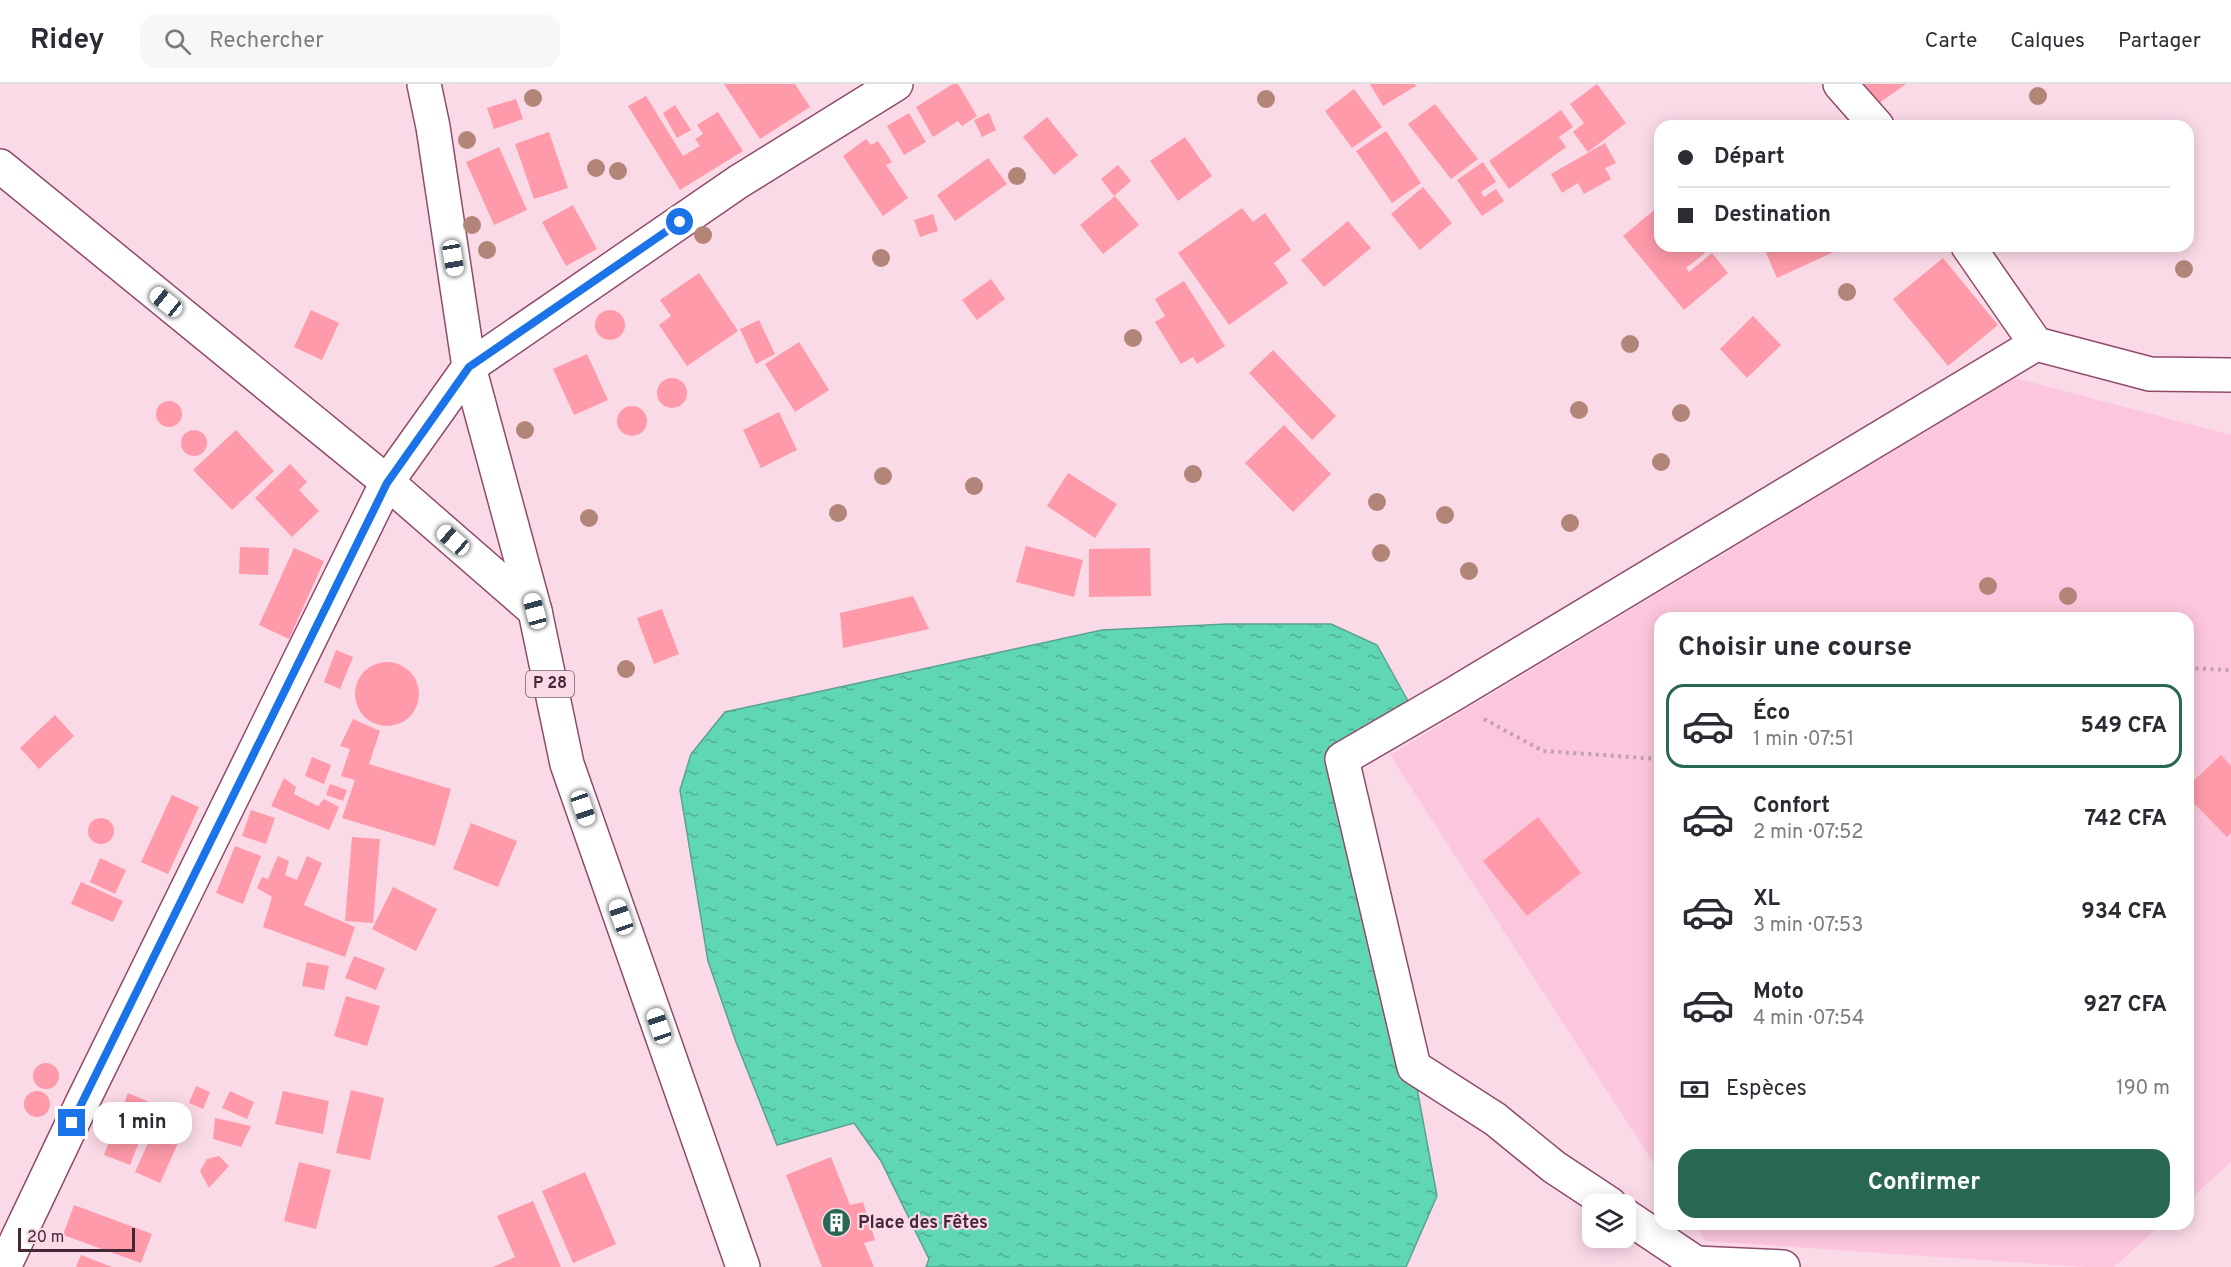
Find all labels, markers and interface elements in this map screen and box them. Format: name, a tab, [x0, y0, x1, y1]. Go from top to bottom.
search box	[140, 14, 560, 68]
text: Ridey	[30, 23, 104, 59]
icon: search	[161, 25, 194, 58]
text: Rechercher	[209, 28, 324, 55]
text: Carte	[1925, 28, 1977, 55]
text: Calques	[2010, 28, 2085, 55]
text: Partager	[2118, 28, 2201, 55]
text: Départ	[1714, 144, 1785, 171]
text: Destination	[1714, 202, 1831, 229]
route start	[666, 208, 693, 235]
car	[441, 239, 465, 277]
car	[146, 284, 186, 320]
car	[434, 521, 472, 559]
car	[522, 591, 548, 631]
text: Choisir une course	[1678, 631, 1912, 665]
road number: P 28	[526, 671, 574, 697]
icon: car	[1681, 699, 1735, 753]
text: Éco	[1753, 700, 1790, 727]
text: 549 CFA	[2081, 713, 2167, 740]
text: 1 min · 07:51	[1753, 727, 1854, 753]
car	[569, 788, 597, 828]
icon: car	[1681, 792, 1735, 846]
text: Confort	[1753, 793, 1830, 820]
text: 742 CFA	[2084, 806, 2167, 833]
text: 2 min · 07:52	[1753, 820, 1864, 846]
icon: car	[1681, 885, 1735, 939]
text: XL	[1753, 886, 1780, 913]
car	[607, 897, 635, 937]
text: 934 CFA	[2081, 899, 2167, 926]
text: 3 min · 07:53	[1753, 913, 1863, 939]
icon: car	[1681, 978, 1735, 1032]
text: Moto	[1753, 979, 1804, 1006]
text: 927 CFA	[2083, 992, 2167, 1019]
car	[645, 1006, 673, 1046]
text: 4 min · 07:54	[1753, 1006, 1864, 1032]
icon: cash	[1678, 1073, 1711, 1106]
text: Espèces	[1726, 1076, 1807, 1103]
text: 190 m	[2116, 1076, 2170, 1102]
callout: 1 min	[93, 1102, 192, 1144]
route end	[58, 1109, 85, 1136]
text: 1 min	[118, 1110, 167, 1136]
button: Confirmer	[1678, 1149, 2170, 1218]
map controls	[1582, 1194, 1636, 1248]
button: layers	[1582, 1194, 1636, 1248]
building icon: Place des Fêtes	[821, 1207, 853, 1239]
place label: Place des Fêtes	[858, 1212, 988, 1235]
scale bar	[18, 1225, 135, 1252]
text: 20 m	[27, 1228, 64, 1248]

